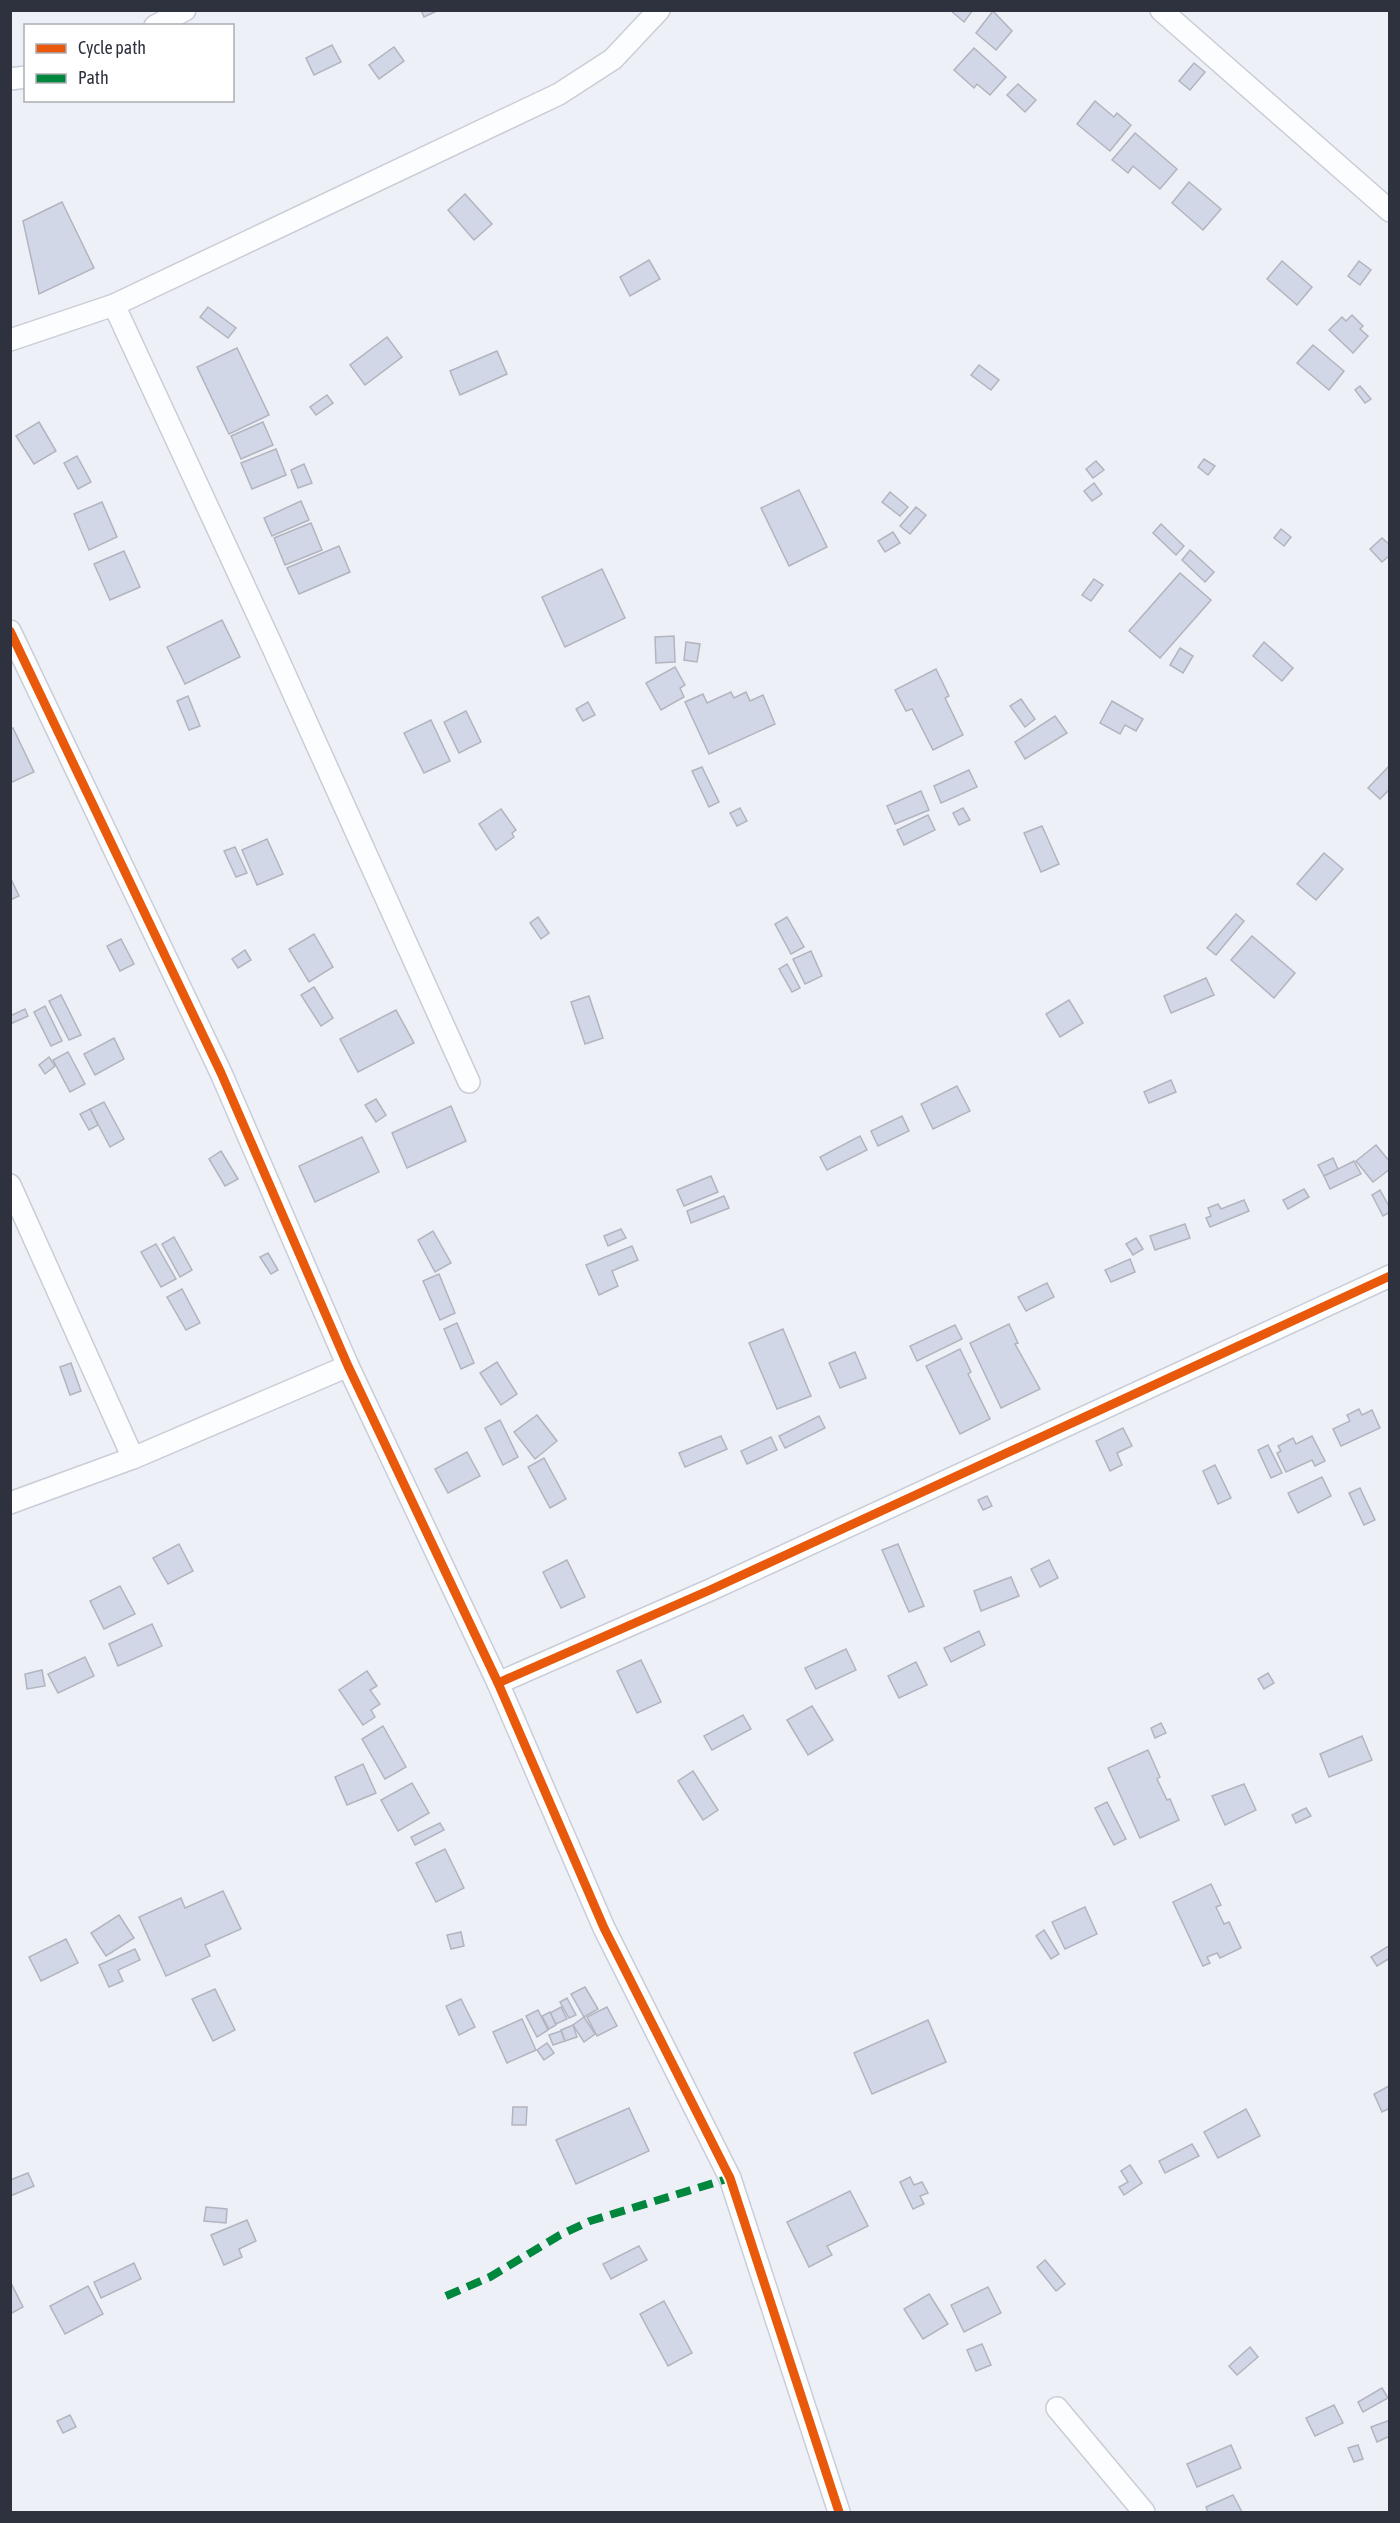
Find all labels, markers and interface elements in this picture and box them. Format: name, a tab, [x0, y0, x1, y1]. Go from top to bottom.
legend	[24, 24, 234, 102]
text: Cycle path	[78, 37, 146, 58]
text: Path	[78, 67, 109, 88]

